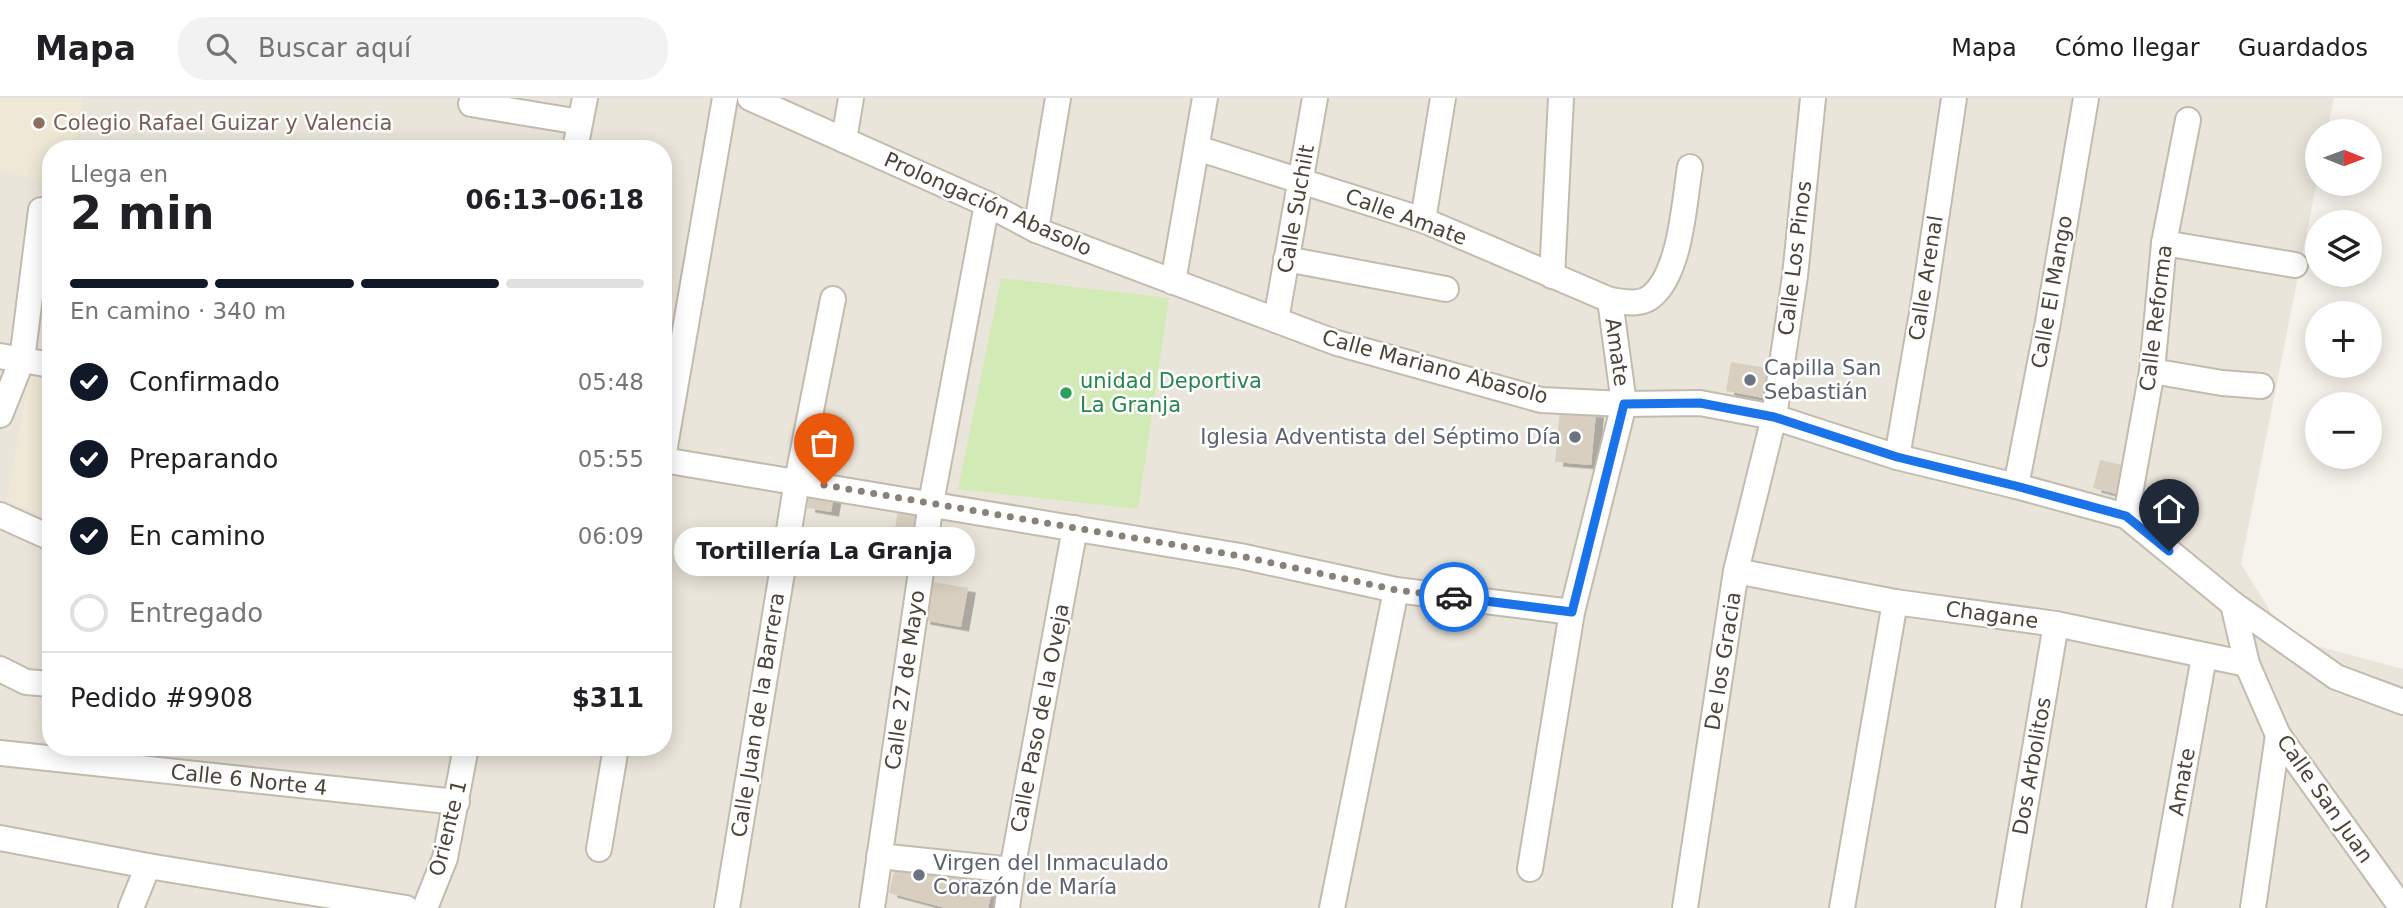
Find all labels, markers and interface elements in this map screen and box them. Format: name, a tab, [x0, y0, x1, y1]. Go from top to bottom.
search box	[178, 17, 668, 80]
text: Mapa	[35, 29, 136, 68]
icon: search	[202, 29, 240, 67]
text: Buscar aquí	[258, 33, 411, 63]
text: Mapa	[1951, 34, 2017, 62]
text: Cómo llegar	[2055, 34, 2200, 62]
text: Guardados	[2238, 34, 2368, 62]
place label: Colegio Rafael Guizar y Valencia	[53, 111, 392, 135]
marker: Colegio Rafael Guizar y Valencia	[31, 115, 47, 131]
north arrow	[2305, 119, 2382, 196]
map controls	[2305, 119, 2382, 469]
street label: Calle Suchilt	[1273, 143, 1319, 275]
street label: Prolongación Abasolo	[880, 147, 1096, 261]
text: Llega en	[70, 161, 168, 187]
street label: Calle Los Pinos	[1774, 179, 1816, 337]
street label: Calle Amate	[1342, 184, 1470, 250]
text: 06:13–06:18	[465, 185, 644, 215]
text: 2 min	[70, 186, 214, 240]
button: layers	[2305, 210, 2382, 287]
street label: Calle Arenal	[1904, 214, 1948, 342]
street label: Calle El Mango	[2027, 214, 2077, 370]
street label: Calle Reforma	[2135, 243, 2177, 393]
text: En camino · 340 m	[70, 298, 286, 324]
button: +	[2305, 301, 2382, 378]
street label: Amate	[1600, 316, 1634, 388]
street label: Calle Mariano Abasolo	[1319, 325, 1551, 409]
place label: Capilla San Sebastián	[1764, 356, 1881, 404]
icon: check	[70, 363, 108, 401]
text: Confirmado	[129, 367, 280, 397]
text: 05:48	[578, 369, 644, 395]
place label: unidad Deportiva La Granja	[1080, 369, 1262, 417]
marker: Capilla San Sebastián	[1742, 372, 1758, 388]
marker: unidad Deportiva La Granja	[1058, 385, 1074, 401]
button: −	[2305, 392, 2382, 469]
pin	[794, 413, 854, 485]
icon: bag	[805, 424, 843, 462]
place label: Iglesia Adventista del Séptimo Día	[1200, 425, 1561, 449]
marker: Iglesia Adventista del Séptimo Día	[1567, 429, 1583, 445]
icon: check	[70, 440, 108, 478]
text: Preparando	[129, 444, 278, 474]
text: 05:55	[578, 446, 644, 472]
pin	[2139, 479, 2199, 551]
icon: home	[2150, 490, 2188, 528]
icon: check	[70, 517, 108, 555]
text: En camino	[129, 521, 265, 551]
text: 06:09	[578, 523, 644, 549]
callout: Tortillería La Granja	[674, 527, 974, 576]
text: Tortillería La Granja	[696, 538, 953, 564]
courier	[1419, 562, 1489, 632]
icon: car	[1435, 578, 1473, 616]
street label: Calle 27 de Mayo	[880, 589, 930, 771]
street label: De los Gracia	[1700, 590, 1746, 732]
street label: Calle Juan de la Barrera	[727, 591, 789, 839]
street label: Chagane	[1944, 597, 2040, 633]
text: Entregado	[129, 598, 263, 628]
street label: Calle Paso de la Oveja	[1006, 601, 1074, 835]
text: Pedido #9908	[70, 683, 253, 713]
text: $311	[572, 683, 644, 713]
street label: Dos Arbolitos	[2008, 695, 2056, 837]
street label: Calle San Juan	[2272, 730, 2378, 868]
street label: Amate	[2164, 746, 2200, 818]
street label: Calle 6 Norte 4	[170, 760, 328, 800]
street label: Oriente 1	[424, 777, 472, 879]
place label: Virgen del Inmaculado Corazón de María	[933, 851, 1169, 899]
marker: Virgen del Inmaculado Corazón de María	[911, 867, 927, 883]

